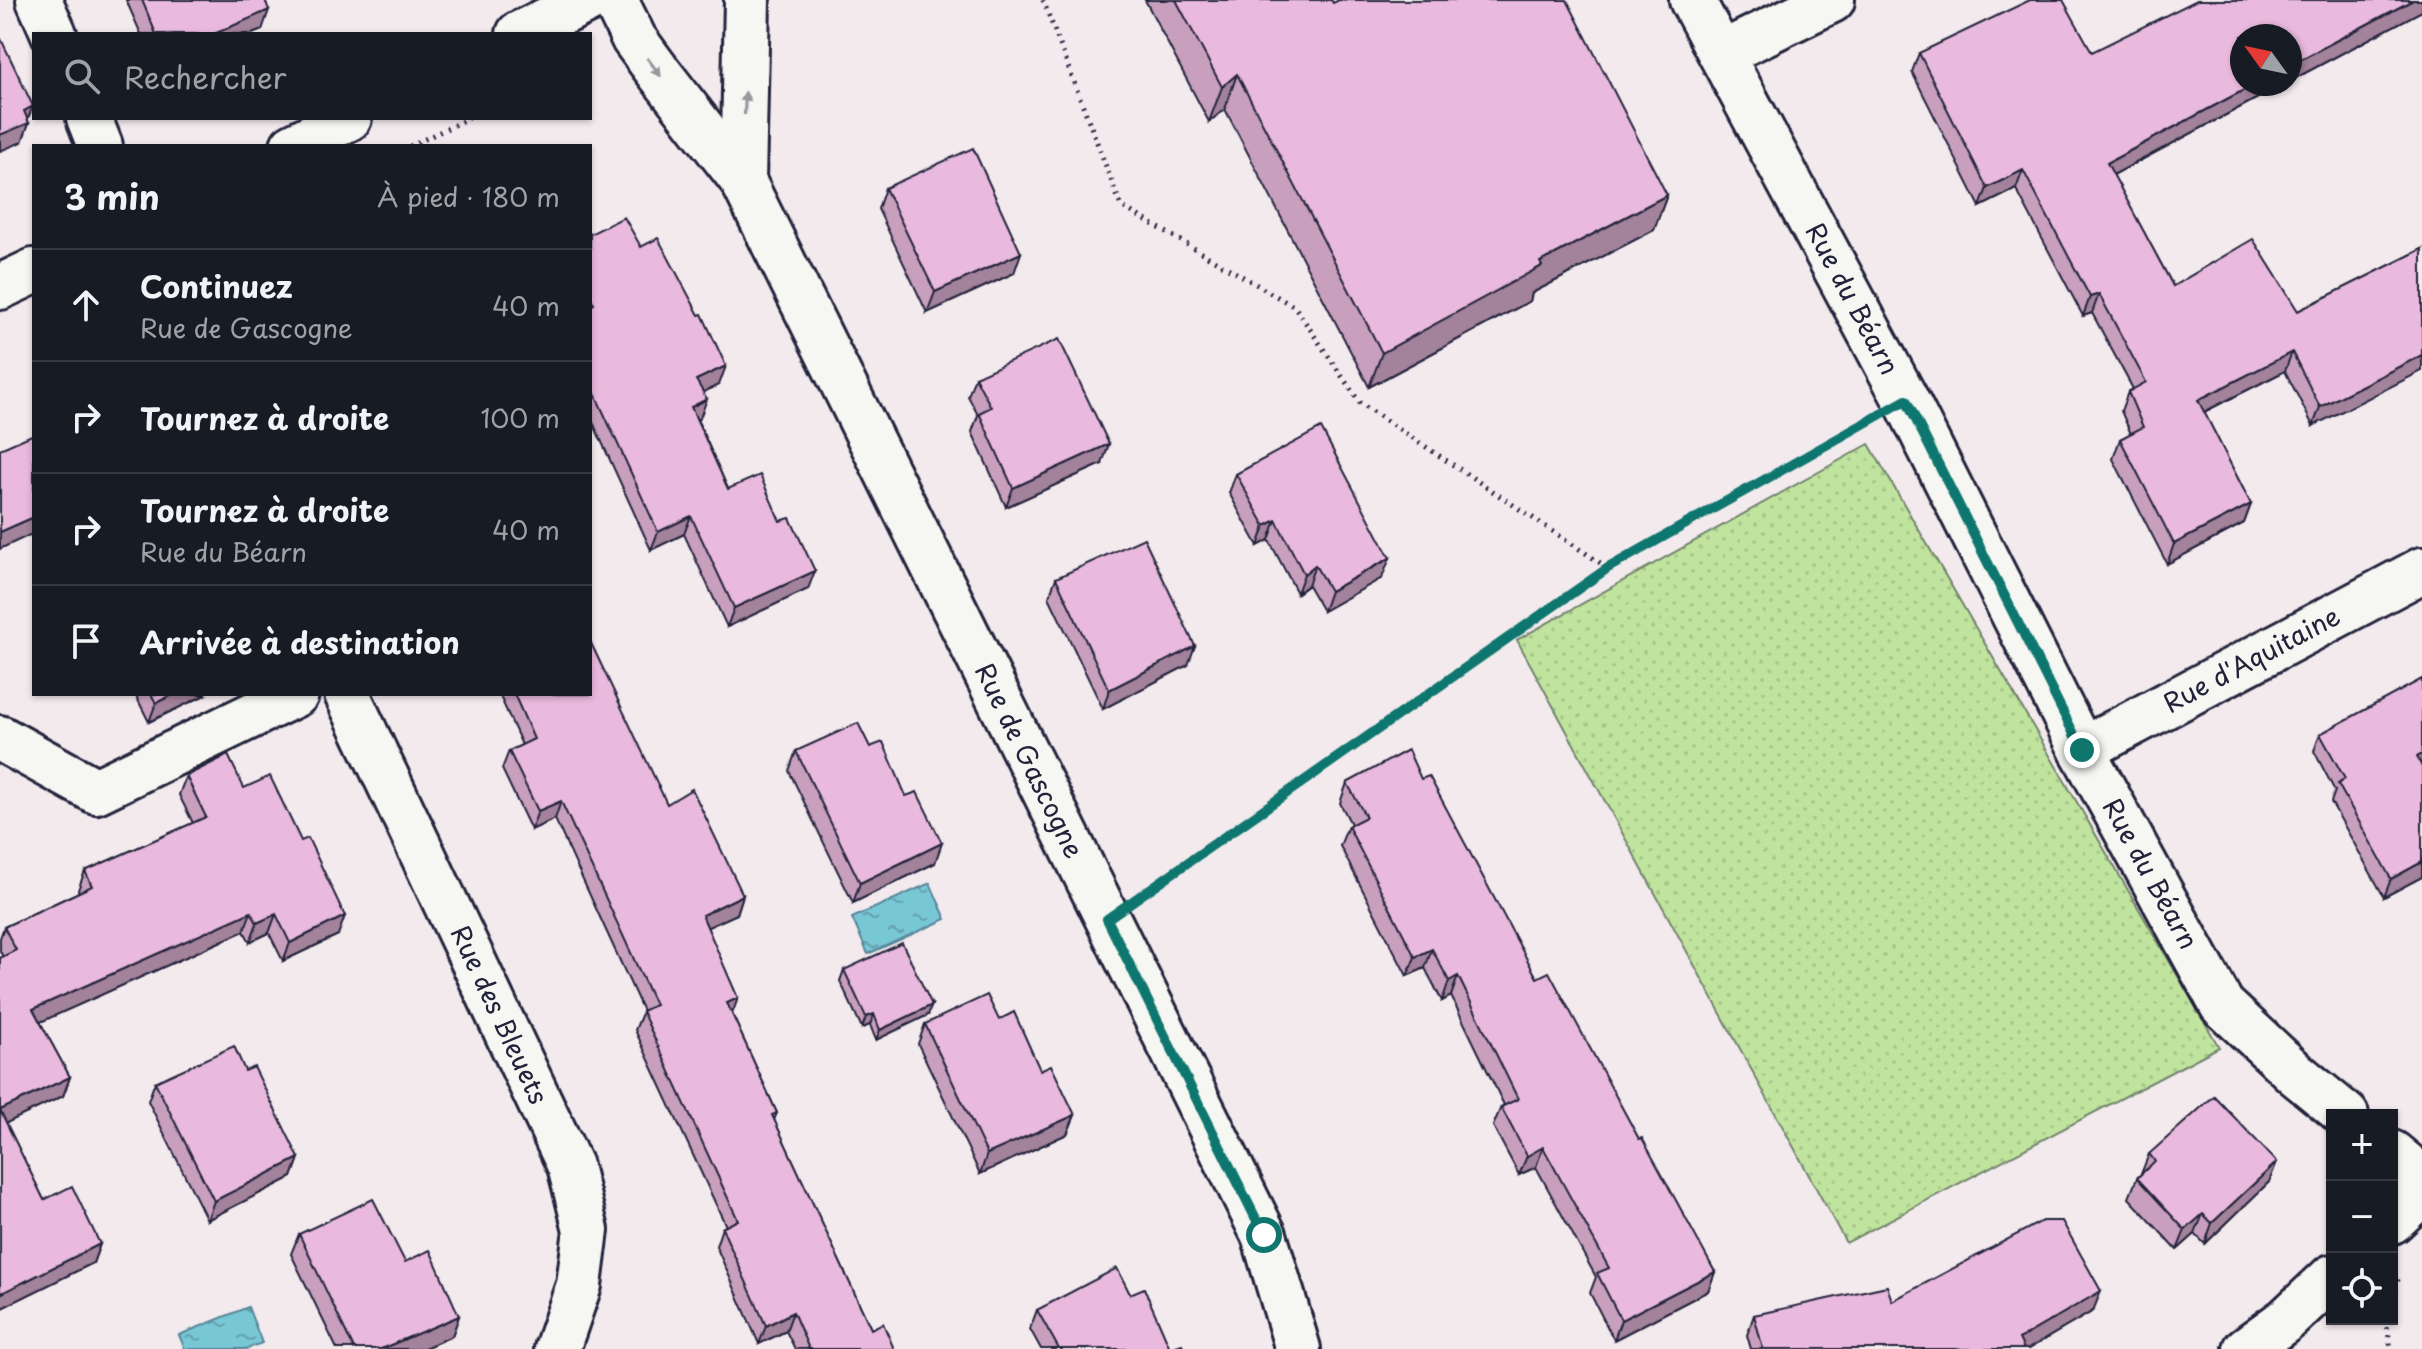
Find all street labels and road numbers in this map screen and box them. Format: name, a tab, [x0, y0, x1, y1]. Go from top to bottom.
street label: Rue du Béarn	[1797, 215, 1910, 381]
street label: Rue d'Aquitaine	[2156, 596, 2347, 722]
street label: Rue de Gascogne	[966, 656, 1094, 864]
street label: Rue du Béarn	[2094, 791, 2209, 956]
street label: Rue des Bleuets	[442, 919, 559, 1110]

